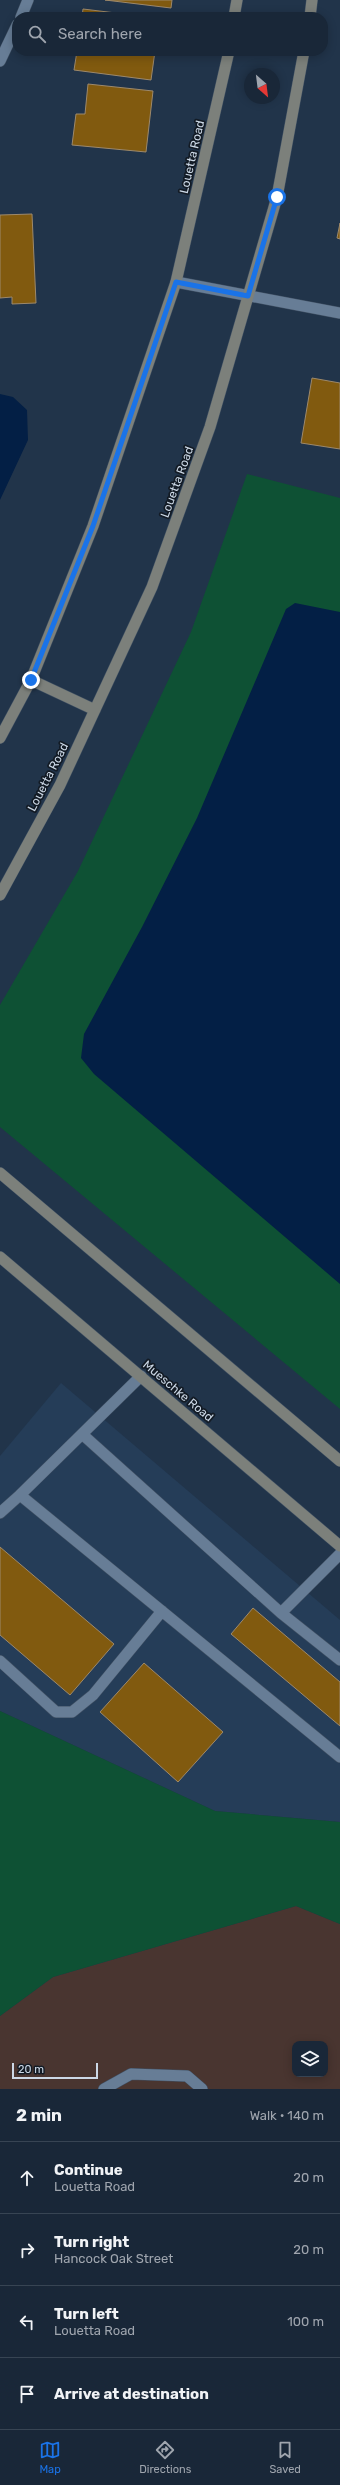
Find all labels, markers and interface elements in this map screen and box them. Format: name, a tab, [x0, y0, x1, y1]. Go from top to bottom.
search box	[12, 12, 328, 56]
icon: search	[26, 23, 48, 45]
text: Search here	[58, 25, 142, 43]
north arrow	[244, 68, 280, 104]
street label: Louetta Road	[177, 119, 207, 195]
route start	[268, 188, 286, 206]
street label: Louetta Road	[158, 444, 196, 520]
route end	[22, 671, 40, 689]
street label: Louetta Road	[25, 740, 71, 814]
street label: Mueschke Road	[140, 1358, 216, 1424]
map controls	[292, 2041, 328, 2077]
button: layers	[292, 2041, 328, 2077]
scale bar	[12, 2061, 98, 2080]
text: 20 m	[18, 2063, 44, 2076]
text: 2 min	[16, 2105, 62, 2125]
text: Walk · 140 m	[250, 2108, 324, 2123]
text: Continue	[54, 2161, 123, 2179]
icon: ahead	[16, 2167, 38, 2189]
text: 20 m	[293, 2170, 324, 2185]
text: Louetta Road	[54, 2179, 135, 2194]
text: Turn right	[54, 2233, 129, 2251]
icon: right	[16, 2239, 38, 2261]
text: 20 m	[293, 2242, 324, 2257]
text: Hancock Oak Street	[54, 2251, 173, 2266]
text: Turn left	[54, 2305, 119, 2323]
icon: left	[16, 2311, 38, 2333]
text: 100 m	[287, 2314, 324, 2329]
text: Louetta Road	[54, 2323, 135, 2338]
icon: arrive	[16, 2383, 38, 2405]
text: Arrive at destination	[54, 2385, 209, 2403]
tab: Map	[39, 2439, 61, 2476]
tab: Directions	[139, 2439, 191, 2476]
tab: Saved	[270, 2439, 301, 2476]

